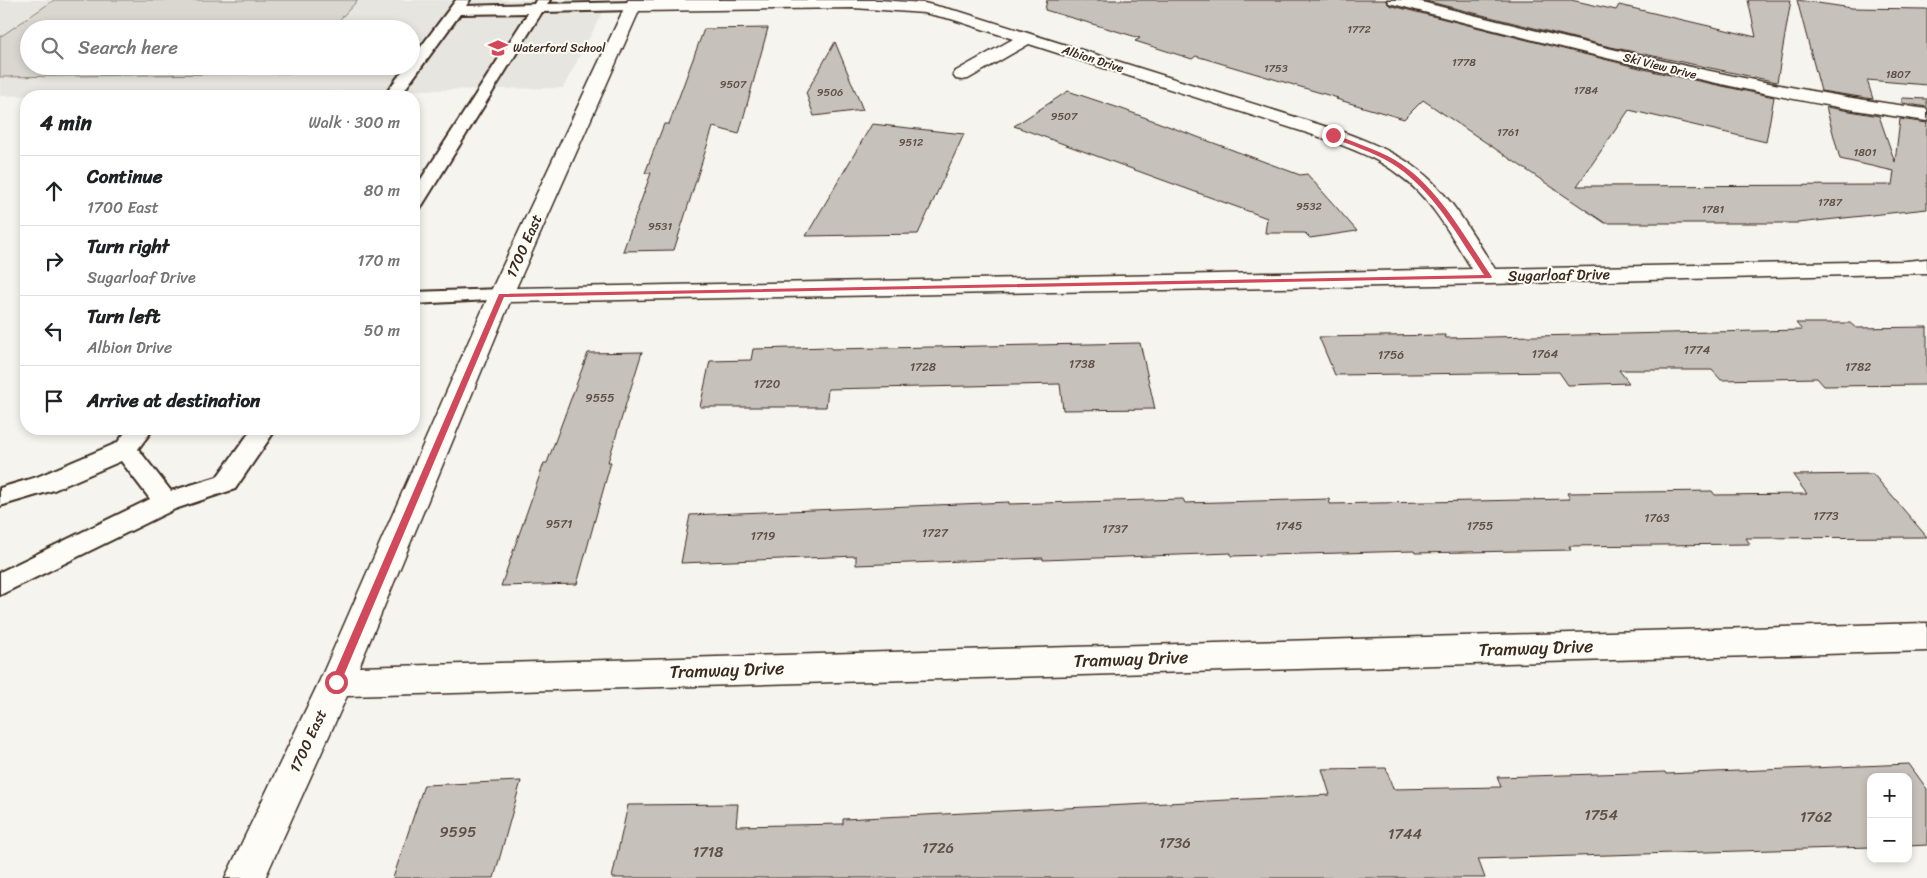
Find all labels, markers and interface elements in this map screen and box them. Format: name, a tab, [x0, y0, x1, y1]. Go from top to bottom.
search box	[20, 20, 420, 75]
house number: 1772	[1347, 20, 1371, 39]
text: Search here	[78, 31, 178, 64]
icon: search	[38, 34, 66, 62]
school or university icon: Waterford School	[487, 37, 509, 59]
place label: Waterford School	[513, 37, 606, 59]
street label: Albion Drive	[1058, 38, 1127, 79]
street label: Ski View Drive	[1621, 46, 1699, 86]
house number: 1778	[1452, 53, 1476, 72]
house number: 1753	[1264, 59, 1288, 78]
house number: 1807	[1886, 65, 1911, 84]
house number: 9507	[720, 75, 747, 94]
house number: 1784	[1574, 81, 1598, 100]
house number: 9506	[817, 83, 843, 102]
text: 4 min	[40, 104, 92, 142]
house number: 9507	[1051, 107, 1078, 126]
text: Walk · 300 m	[309, 108, 400, 137]
house number: 1761	[1497, 123, 1519, 142]
route end	[1322, 124, 1345, 147]
house number: 9512	[899, 133, 924, 152]
house number: 1801	[1853, 143, 1877, 162]
text: Continue	[87, 160, 163, 193]
text: 80 m	[364, 176, 400, 205]
icon: ahead	[40, 177, 68, 205]
text: 1700 East	[87, 193, 159, 222]
house number: 1787	[1818, 193, 1843, 212]
house number: 9532	[1296, 197, 1323, 216]
house number: 1781	[1702, 200, 1724, 219]
street label: 1700 East	[498, 210, 550, 282]
house number: 9531	[648, 217, 672, 236]
text: Turn right	[87, 230, 169, 263]
text: 170 m	[357, 246, 400, 275]
icon: right	[40, 247, 68, 275]
street label: Sugarloaf Drive	[1508, 261, 1610, 289]
text: Sugarloaf Drive	[87, 263, 196, 292]
text: Turn left	[87, 300, 160, 333]
text: 50 m	[364, 316, 400, 345]
icon: left	[40, 317, 68, 345]
text: Albion Drive	[87, 333, 172, 362]
house number: 1774	[1684, 339, 1711, 361]
house number: 1764	[1532, 343, 1559, 365]
house number: 1756	[1378, 344, 1404, 366]
house number: 1738	[1069, 353, 1095, 375]
house number: 1728	[910, 356, 936, 378]
house number: 1782	[1845, 356, 1871, 378]
house number: 1720	[754, 373, 781, 395]
text: Arrive at destination	[87, 384, 260, 417]
icon: arrive	[40, 387, 68, 415]
house number: 9555	[585, 387, 615, 409]
house number: 1773	[1813, 505, 1839, 527]
house number: 1763	[1644, 507, 1670, 529]
house number: 9571	[546, 513, 572, 535]
house number: 1745	[1276, 515, 1302, 537]
house number: 1755	[1467, 515, 1493, 537]
house number: 1737	[1102, 518, 1129, 540]
house number: 1727	[922, 522, 949, 544]
house number: 1719	[751, 525, 775, 547]
street label: Tramway Drive	[1478, 630, 1594, 666]
street label: Tramway Drive	[1073, 641, 1189, 677]
street label: Tramway Drive	[669, 652, 785, 688]
route start	[325, 671, 348, 694]
street label: 1700 East	[282, 705, 334, 777]
map controls	[1867, 773, 1912, 863]
button: +	[1867, 773, 1912, 818]
house number: 1754	[1584, 802, 1618, 828]
house number: 1762	[1800, 804, 1832, 830]
button: −	[1867, 818, 1912, 863]
house number: 9595	[440, 819, 476, 845]
house number: 1744	[1388, 821, 1422, 847]
house number: 1736	[1159, 830, 1191, 856]
house number: 1726	[922, 835, 954, 861]
house number: 1718	[693, 839, 723, 865]

